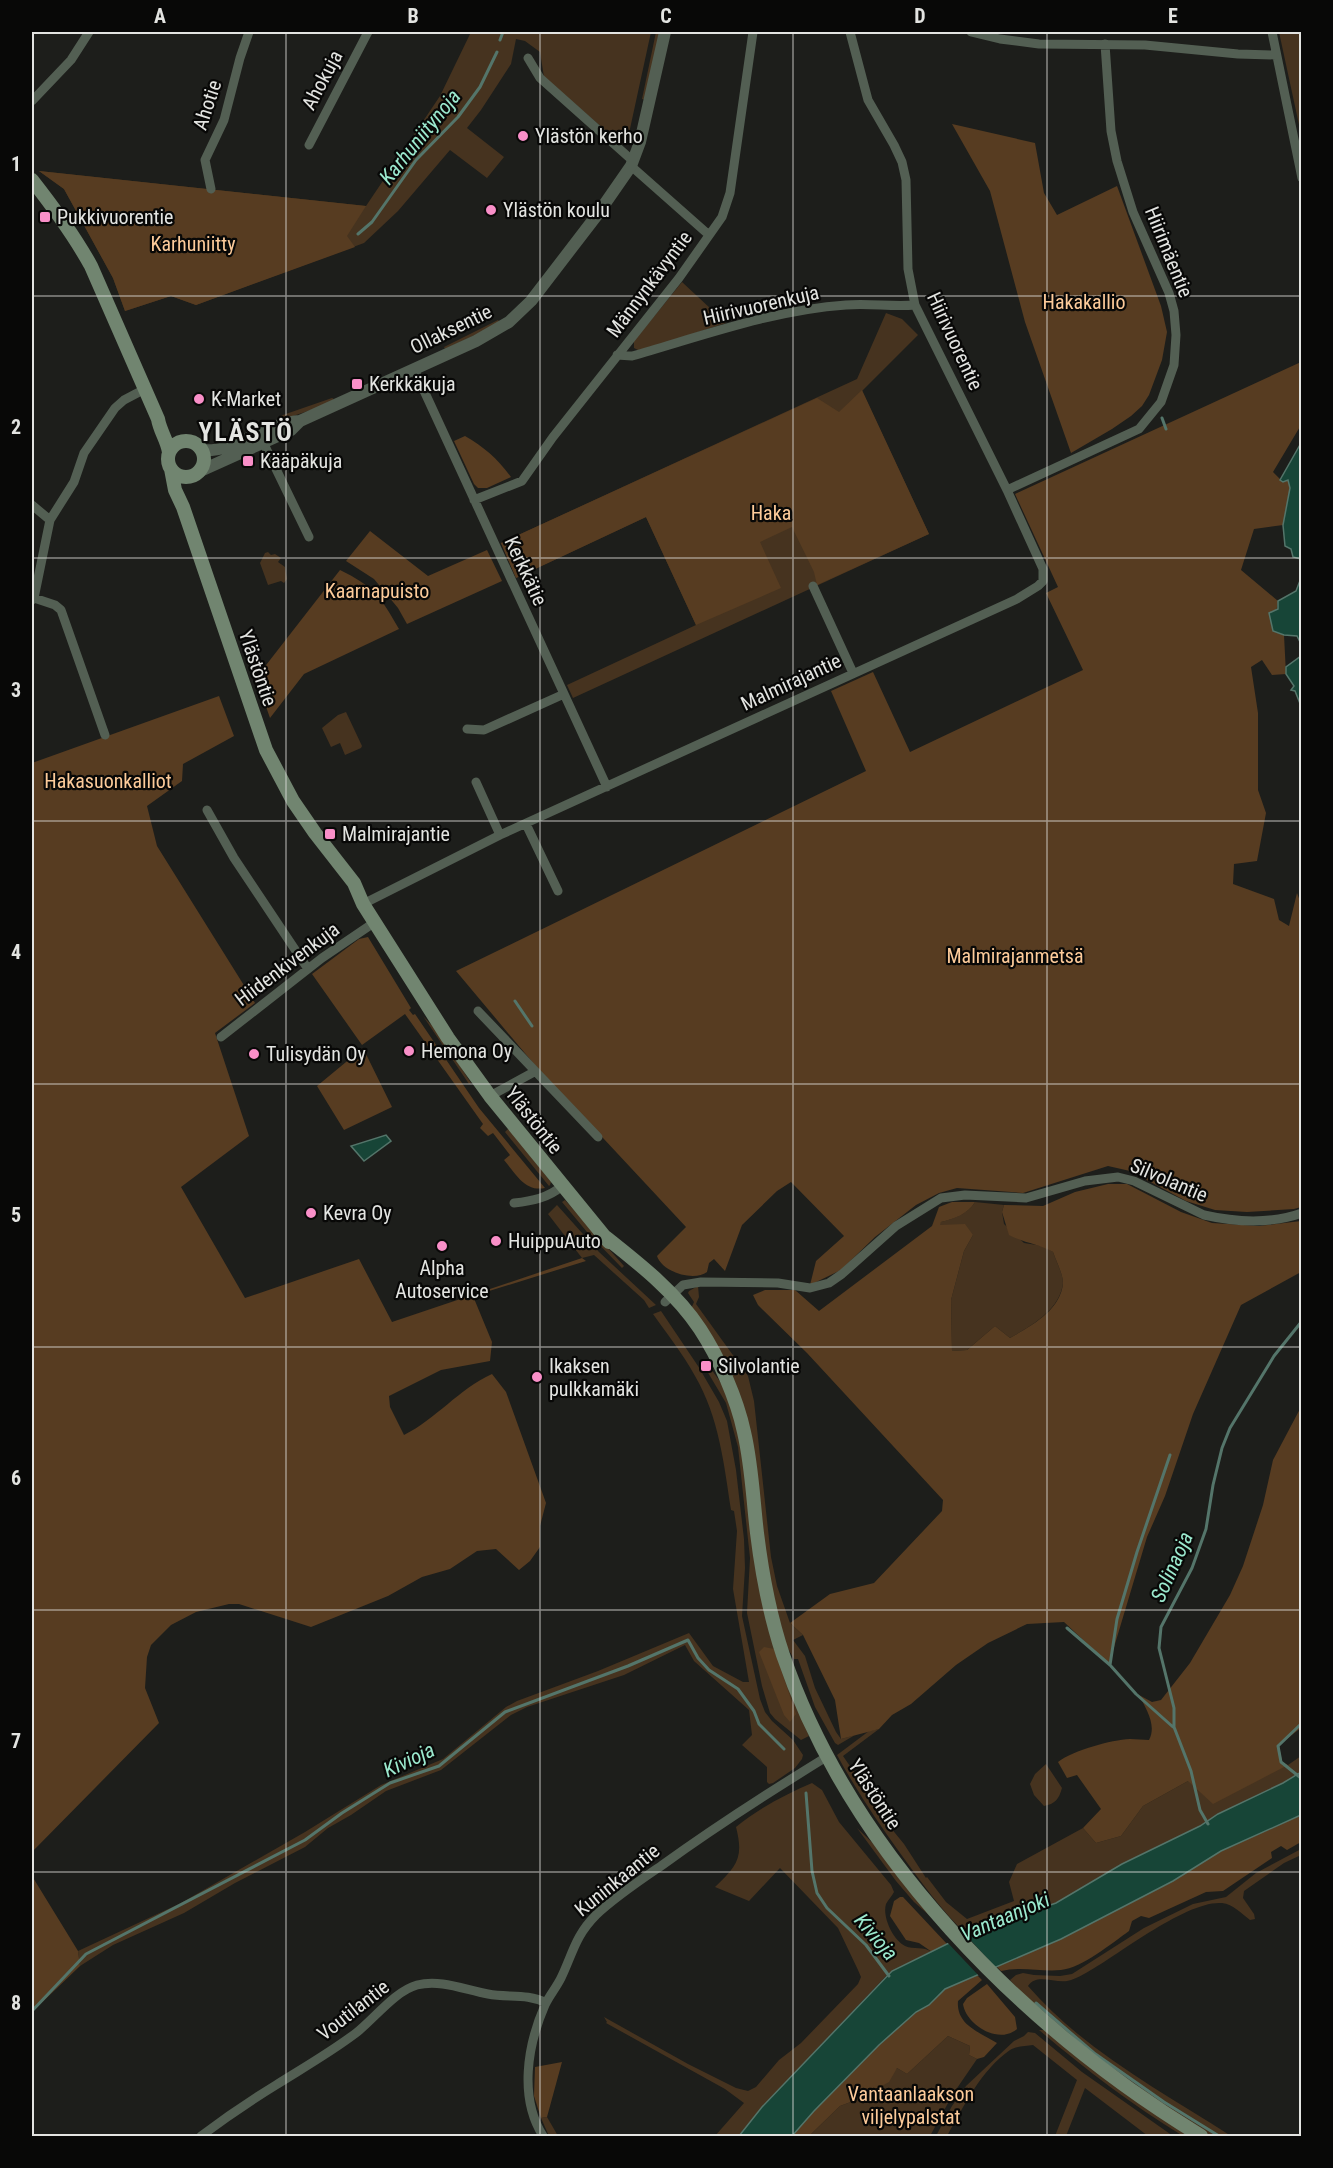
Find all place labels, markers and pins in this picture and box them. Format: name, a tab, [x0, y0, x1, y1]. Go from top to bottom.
place label: Ylästön kerho	[535, 124, 643, 148]
marker: Ylästön kerho	[516, 129, 530, 143]
place label: Ylästön koulu	[503, 198, 610, 222]
marker: Ylästön koulu	[484, 203, 498, 217]
place label: Pukkivuorentie	[57, 205, 173, 229]
marker: Pukkivuorentie	[38, 210, 52, 224]
place label: Kerkkäkuja	[369, 372, 455, 396]
marker: Kerkkäkuja	[350, 377, 364, 391]
place label: K-Market	[211, 387, 281, 411]
marker: K-Market	[192, 392, 206, 406]
place label: Kääpäkuja	[260, 449, 342, 473]
marker: Kääpäkuja	[241, 454, 255, 468]
place label: Malmirajantie	[342, 822, 450, 846]
marker: Malmirajantie	[323, 827, 337, 841]
place label: Hemona Oy	[421, 1039, 512, 1063]
place label: Tulisydän Oy	[266, 1042, 366, 1066]
marker: Hemona Oy	[402, 1044, 416, 1058]
marker: Tulisydän Oy	[247, 1047, 261, 1061]
place label: Kevra Oy	[323, 1201, 392, 1225]
marker: Kevra Oy	[304, 1206, 318, 1220]
place label: HuippuAuto	[508, 1229, 601, 1253]
marker: HuippuAuto	[489, 1234, 503, 1248]
marker: Alpha Autoservice	[435, 1239, 449, 1253]
place label: Alpha Autoservice	[395, 1256, 489, 1303]
place label: Ikaksen pulkkamäki	[549, 1354, 639, 1401]
place label: Silvolantie	[718, 1354, 800, 1378]
marker: Silvolantie	[699, 1359, 713, 1373]
marker: Ikaksen pulkkamäki	[530, 1370, 544, 1384]

